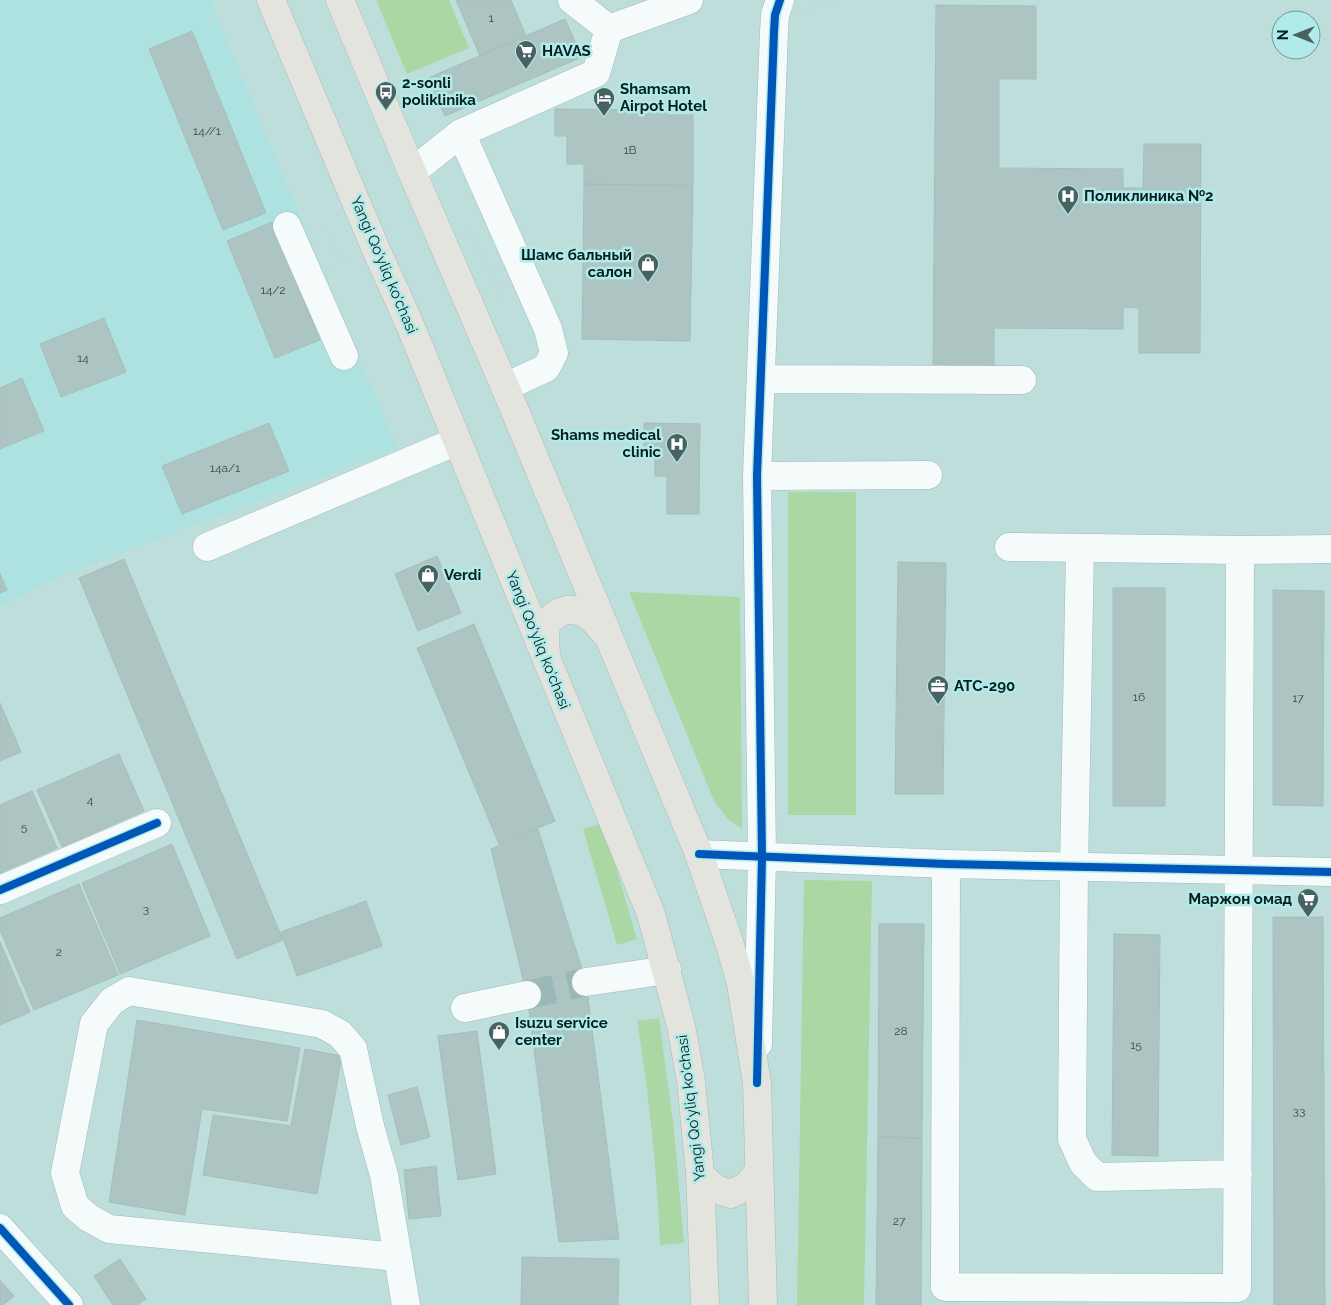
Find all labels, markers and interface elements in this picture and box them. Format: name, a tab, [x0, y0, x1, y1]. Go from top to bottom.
north arrow	[1271, 10, 1321, 60]
house number: 1	[488, 11, 494, 25]
text: N	[1275, 30, 1291, 40]
supermarket icon: HAVAS	[514, 39, 538, 70]
place label: HAVAS	[542, 42, 591, 60]
place label: 2-sonli poliklinika	[402, 74, 476, 109]
bus stop icon: 2-sonli poliklinika	[374, 80, 398, 111]
place label: Shamsam Airpot Hotel	[620, 80, 707, 115]
hotel icon: Shamsam Airpot Hotel	[592, 86, 616, 117]
house number: 14//1	[193, 124, 221, 138]
house number: 1B	[623, 143, 637, 157]
hospital icon: Поликлиника №2	[1056, 184, 1080, 215]
place label: Поликлиника №2	[1084, 187, 1214, 205]
street label: Yangi Qo'yliq ko'chasi	[347, 194, 421, 336]
place label: Шамс бальный салон	[521, 246, 632, 281]
shop icon: Шамс бальный салон	[636, 252, 660, 283]
house number: 14/2	[261, 283, 285, 297]
house number: 14	[77, 351, 89, 365]
place label: Shams medical clinic	[551, 426, 662, 461]
hospital icon: Shams medical clinic	[665, 432, 689, 463]
house number: 14a/1	[210, 461, 240, 475]
shop icon: Verdi	[416, 563, 440, 594]
place label: Verdi	[444, 566, 481, 584]
street label: Yangi Qo'yliq ko'chasi	[502, 568, 574, 712]
office icon: ATC-290	[926, 674, 950, 705]
place label: ATC-290	[954, 677, 1015, 695]
house number: 16	[1133, 690, 1145, 704]
house number: 17	[1292, 691, 1304, 705]
house number: 4	[87, 793, 94, 807]
house number: 5	[21, 820, 28, 834]
supermarket icon: Маржон омад	[1296, 887, 1320, 918]
place label: Маржон омад	[1188, 890, 1293, 908]
house number: 3	[143, 902, 149, 916]
house number: 2	[56, 945, 62, 959]
place label: Isuzu service center	[515, 1014, 608, 1049]
shop icon: Isuzu service center	[487, 1020, 511, 1051]
house number: 28	[894, 1024, 908, 1038]
street label: Yangi Qo'yliq ko'chasi	[673, 1034, 709, 1182]
house number: 15	[1130, 1038, 1142, 1052]
house number: 33	[1293, 1104, 1305, 1118]
house number: 27	[893, 1214, 906, 1228]

